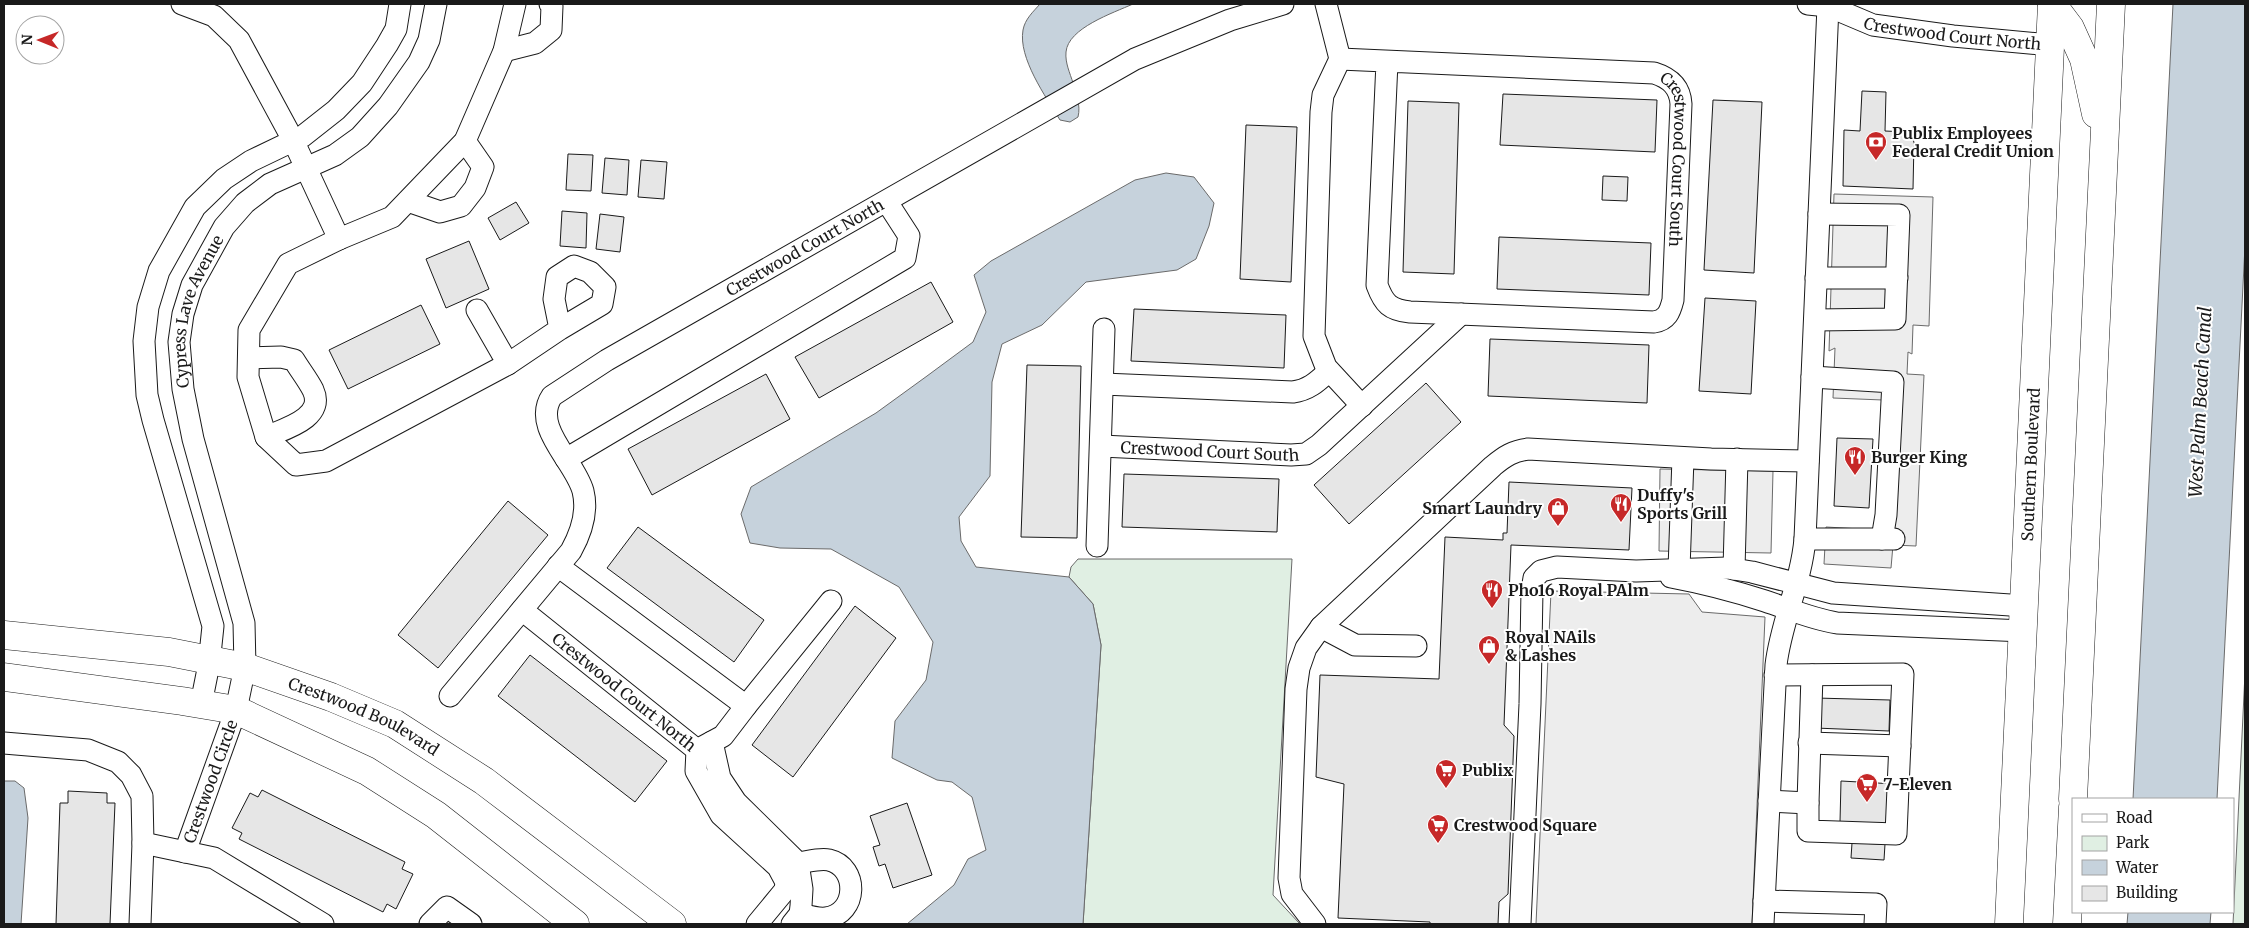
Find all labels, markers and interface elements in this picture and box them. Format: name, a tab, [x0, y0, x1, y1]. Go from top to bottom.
street label: Crestwood Court North	[1861, 12, 2043, 54]
north arrow	[15, 15, 65, 65]
text: N	[18, 34, 36, 45]
street label: Crestwood Court South	[1657, 67, 1691, 248]
place label: Publix Employees Federal Credit Union	[1892, 123, 2054, 161]
bank icon: Publix Employees Federal Credit Union	[1864, 130, 1888, 161]
street label: Crestwood Court North	[722, 194, 888, 300]
street label: Cypress Lave Avenue	[169, 231, 228, 389]
water label: West Palm Beach Canal	[2184, 306, 2216, 498]
street label: Southern Boulevard	[2017, 387, 2044, 542]
street label: Crestwood Court South	[1120, 437, 1300, 465]
restaurant icon: Burger King	[1843, 445, 1867, 476]
place label: Burger King	[1871, 447, 1967, 467]
place label: Duffy's Sports Grill	[1637, 485, 1727, 523]
restaurant icon: Duffy's Sports Grill	[1609, 492, 1633, 523]
shop icon: Smart Laundry	[1546, 496, 1570, 527]
place label: Smart Laundry	[1422, 498, 1543, 518]
restaurant icon: Pho16 Royal PAlm	[1480, 578, 1504, 609]
place label: Pho16 Royal PAlm	[1508, 580, 1649, 600]
place label: Royal NAils & Lashes	[1505, 627, 1596, 665]
street label: Crestwood Court North	[548, 628, 701, 756]
shop icon: Royal NAils & Lashes	[1477, 634, 1501, 665]
street label: Crestwood Boulevard	[286, 673, 443, 760]
street label: Crestwood Circle	[179, 717, 242, 846]
supermarket icon: Publix	[1434, 758, 1458, 789]
place label: Publix	[1462, 760, 1513, 780]
supermarket icon: 7-Eleven	[1855, 772, 1879, 803]
place label: 7-Eleven	[1883, 774, 1952, 794]
legend	[2072, 798, 2234, 913]
text: Road	[2116, 808, 2152, 827]
supermarket icon: Crestwood Square	[1426, 813, 1450, 844]
place label: Crestwood Square	[1454, 815, 1597, 835]
text: Park	[2116, 833, 2150, 852]
text: Water	[2115, 858, 2159, 877]
text: Building	[2116, 883, 2178, 902]

